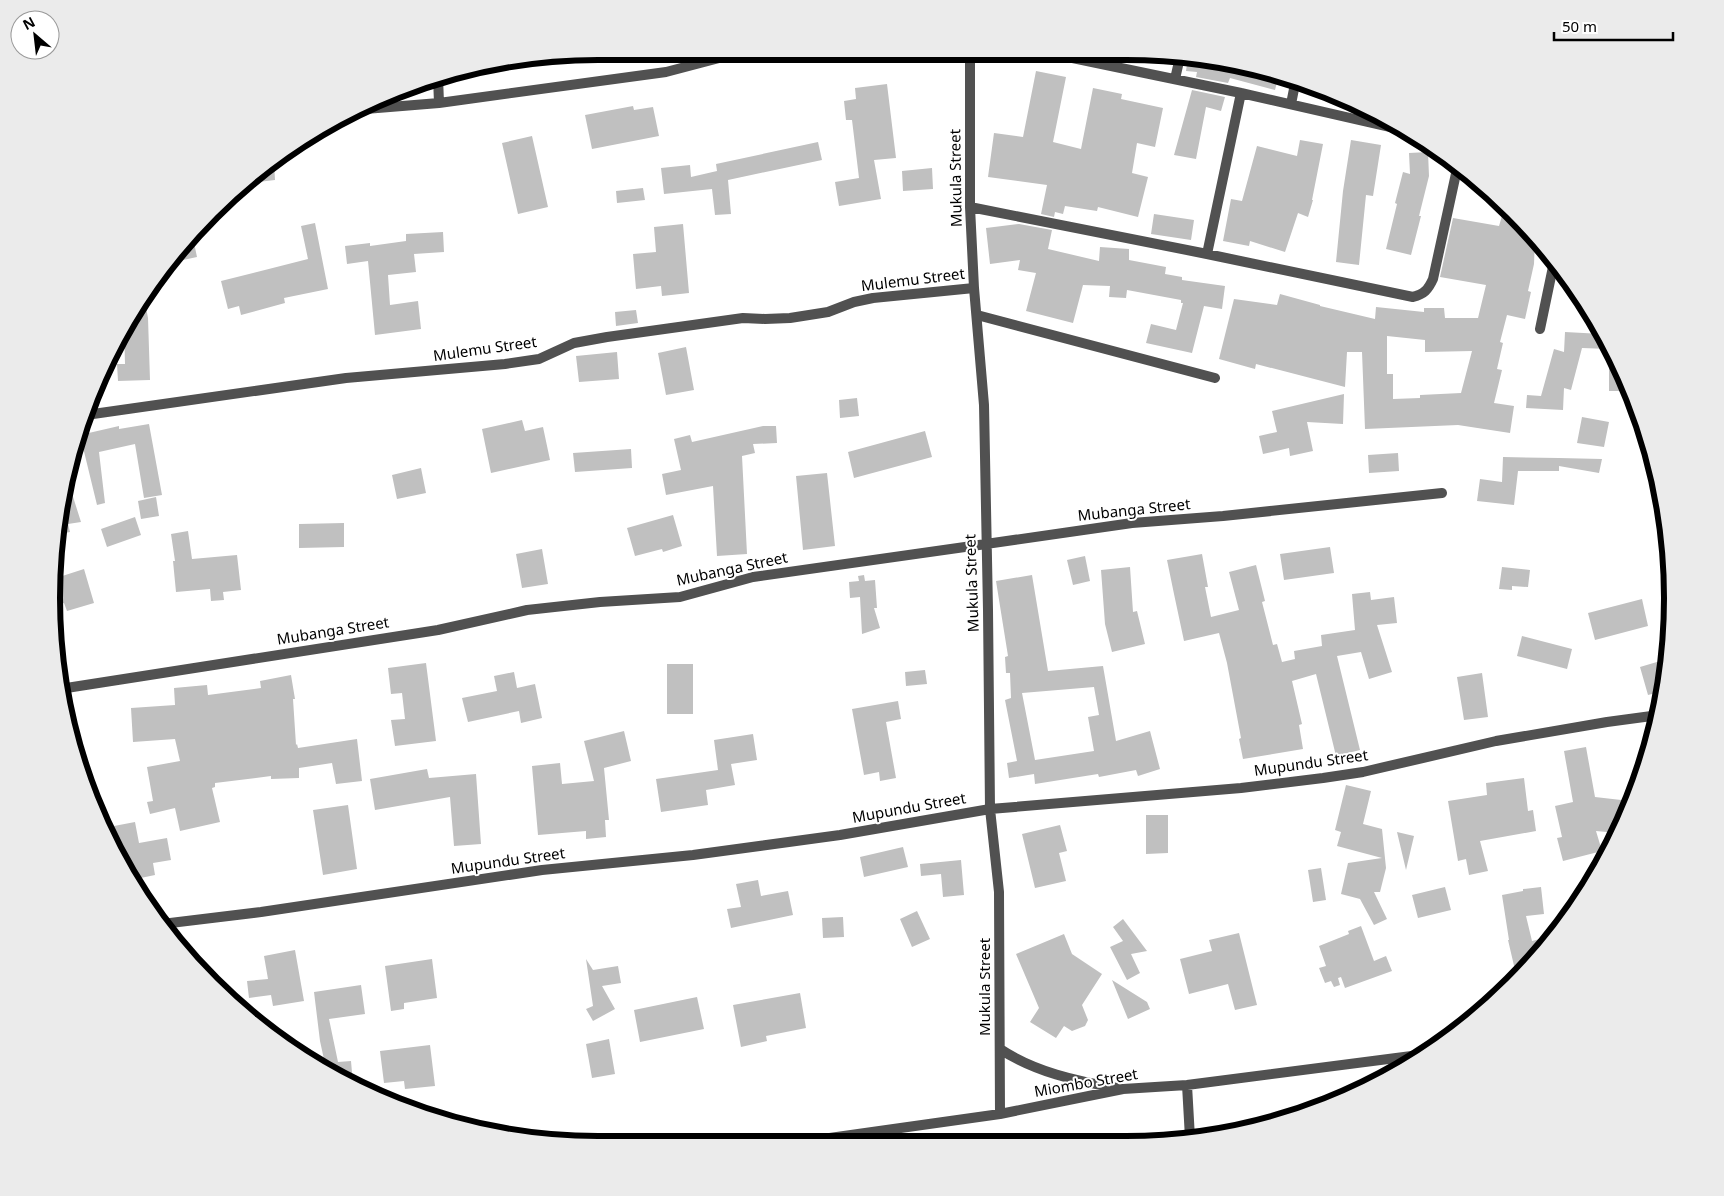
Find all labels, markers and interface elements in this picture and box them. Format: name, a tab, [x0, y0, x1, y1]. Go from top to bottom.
north arrow	[10, 10, 60, 60]
scale bar	[1554, 10, 1673, 42]
text: N	[19, 12, 38, 34]
text: 50 m	[1562, 16, 1597, 36]
street label: Mukula Street	[944, 128, 966, 227]
street label: Mulemu Street	[860, 263, 966, 295]
street label: Mulemu Street	[432, 331, 538, 365]
street label: Mubanga Street	[1077, 493, 1192, 525]
street label: Mukula Street	[959, 533, 983, 632]
street label: Mubanga Street	[674, 546, 790, 590]
street label: Mubanga Street	[275, 611, 391, 649]
street label: Mupundu Street	[1253, 744, 1370, 780]
street label: Mupundu Street	[851, 787, 968, 827]
street label: Mupundu Street	[450, 842, 567, 878]
street label: Mukula Street	[974, 937, 994, 1036]
street label: Miombo Street	[1033, 1063, 1140, 1101]

